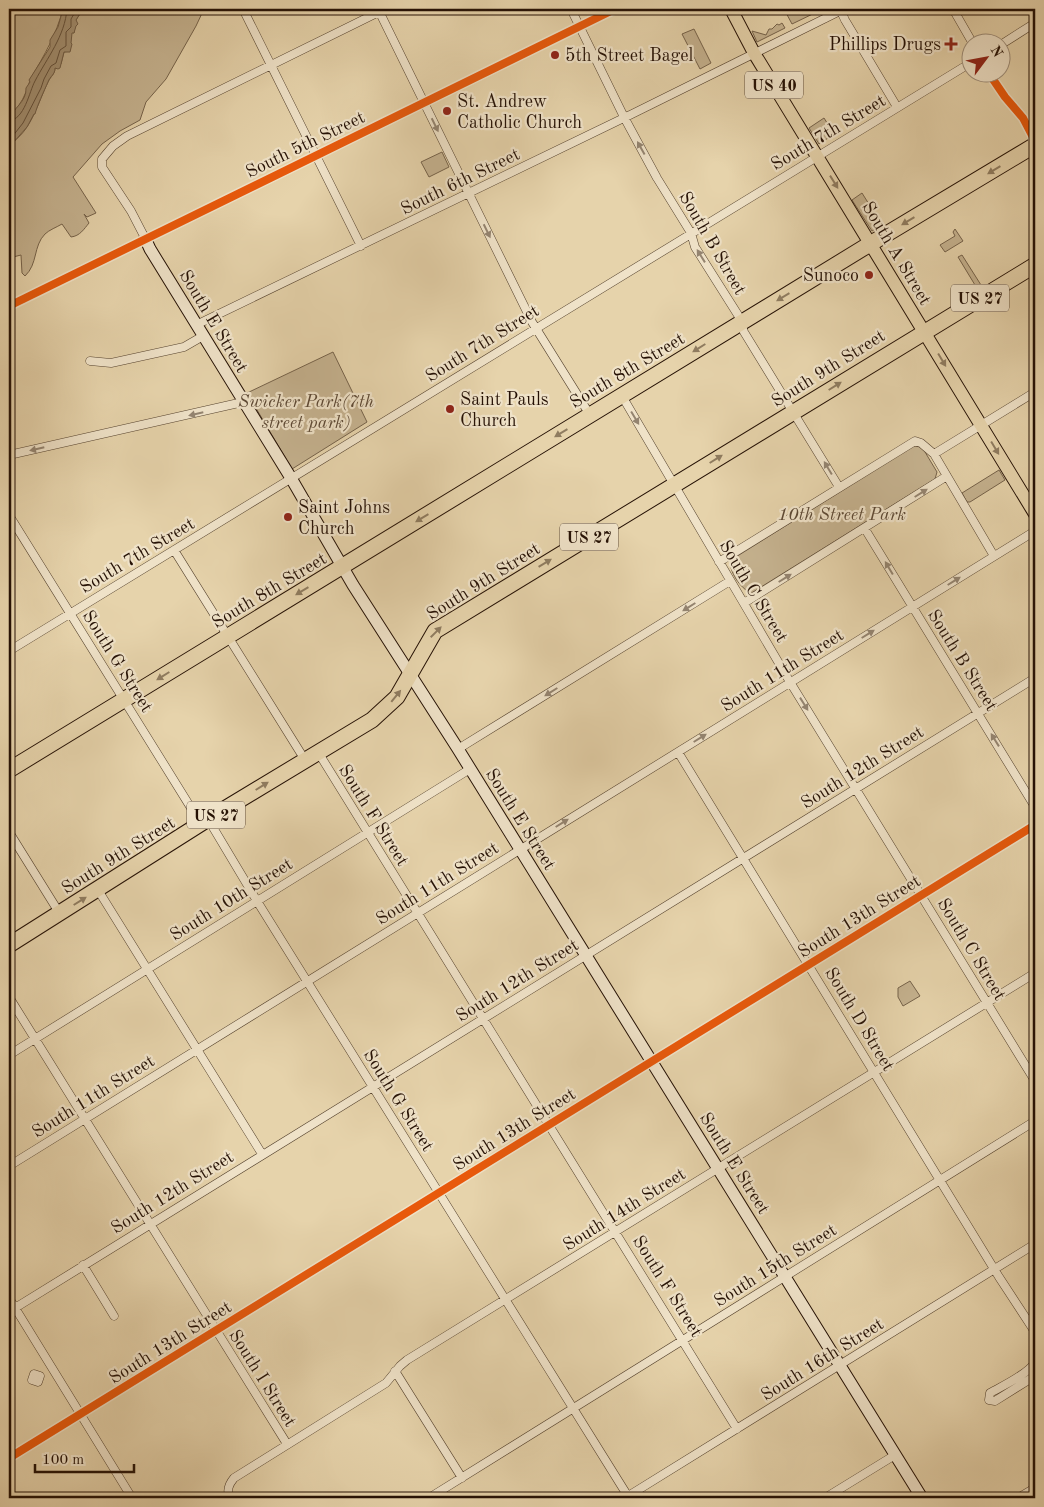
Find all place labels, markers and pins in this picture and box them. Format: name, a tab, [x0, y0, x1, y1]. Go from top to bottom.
place label: Phillips Drugs	[829, 36, 941, 54]
marker: Phillips Drugs	[945, 38, 957, 50]
place label: 5th Street Bagel	[565, 47, 694, 65]
marker: 5th Street Bagel	[549, 49, 561, 61]
place label: St. Andrew Catholic Church	[457, 93, 582, 132]
marker: St. Andrew Catholic Church	[441, 105, 453, 117]
place label: Sunoco	[803, 267, 859, 285]
marker: Sunoco	[863, 269, 875, 281]
place label: Saint Pauls Church	[460, 391, 549, 430]
marker: Saint Pauls Church	[444, 403, 456, 415]
place label: Saint Johns Church	[298, 499, 390, 538]
marker: Saint Johns Church	[282, 511, 294, 523]

